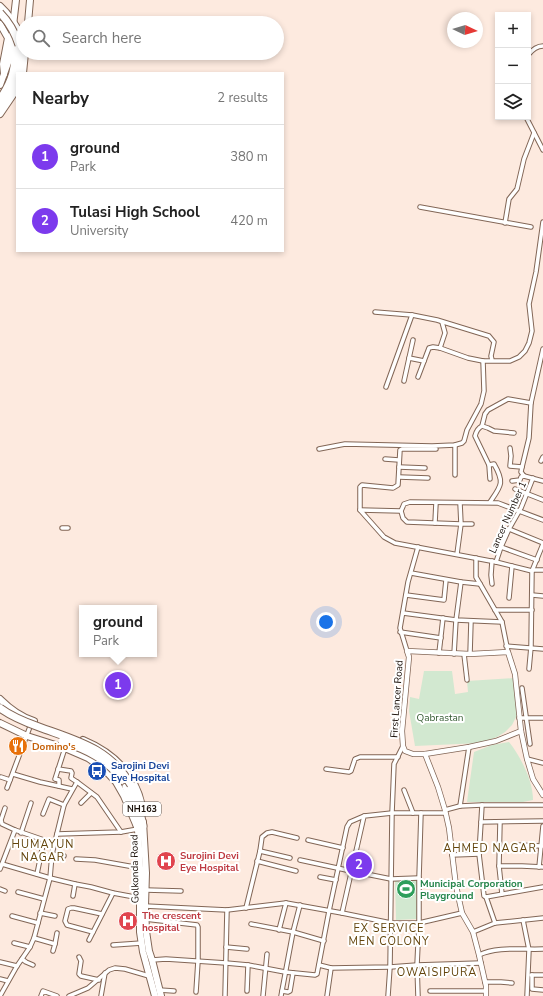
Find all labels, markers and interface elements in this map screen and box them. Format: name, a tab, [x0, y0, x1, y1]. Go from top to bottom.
north arrow	[447, 12, 483, 48]
map controls	[495, 12, 531, 120]
button: +	[495, 12, 531, 48]
search box	[16, 16, 284, 60]
icon: search	[30, 27, 52, 49]
text: Search here	[62, 28, 142, 48]
button: −	[495, 48, 531, 84]
button: layers	[495, 84, 531, 120]
text: Nearby	[32, 87, 89, 110]
text: 2 results	[217, 89, 268, 107]
text: ground	[70, 138, 120, 158]
text: 1	[41, 148, 49, 166]
text: 380 m	[230, 148, 268, 166]
text: Park	[70, 158, 96, 176]
text: Tulasi High School	[70, 202, 200, 222]
text: 2	[41, 212, 49, 230]
text: 420 m	[230, 212, 268, 230]
text: University	[70, 222, 129, 240]
street label: Lancer Number 1	[486, 479, 530, 556]
popup	[79, 605, 157, 657]
text: ground	[93, 612, 143, 632]
your location	[316, 612, 336, 632]
text: Park	[93, 632, 119, 650]
street label: First Lancer Road	[387, 660, 407, 738]
pin: 1	[105, 670, 131, 700]
park label: Qabrastan	[417, 711, 463, 725]
restaurant icon: Domino's	[7, 735, 29, 757]
place label: Domino's	[32, 740, 76, 754]
place label: Sarojini Devi Eye Hospital	[111, 759, 170, 785]
bus stop icon: Sarojini Devi Eye Hospital	[86, 760, 108, 782]
road number: NH163	[123, 802, 161, 816]
street label: Golkonda Road	[127, 834, 143, 904]
district label: HUMAYUN NAGAR	[12, 837, 74, 865]
district label: AHMED NAGAR	[443, 841, 537, 856]
place label: Surojini Devi Eye Hospital	[180, 849, 239, 875]
hospital icon: Surojini Devi Eye Hospital	[155, 850, 177, 872]
pin: 2	[346, 850, 372, 880]
place label: Municipal Corporation Playground	[420, 877, 523, 903]
sports icon: Municipal Corporation Playground	[395, 878, 417, 900]
place label: The crescent hospital	[142, 909, 201, 935]
hospital icon: The crescent hospital	[117, 910, 139, 932]
district label: EX SERVICE MEN COLONY	[348, 921, 430, 949]
district label: OWAISIPURA	[397, 965, 477, 980]

